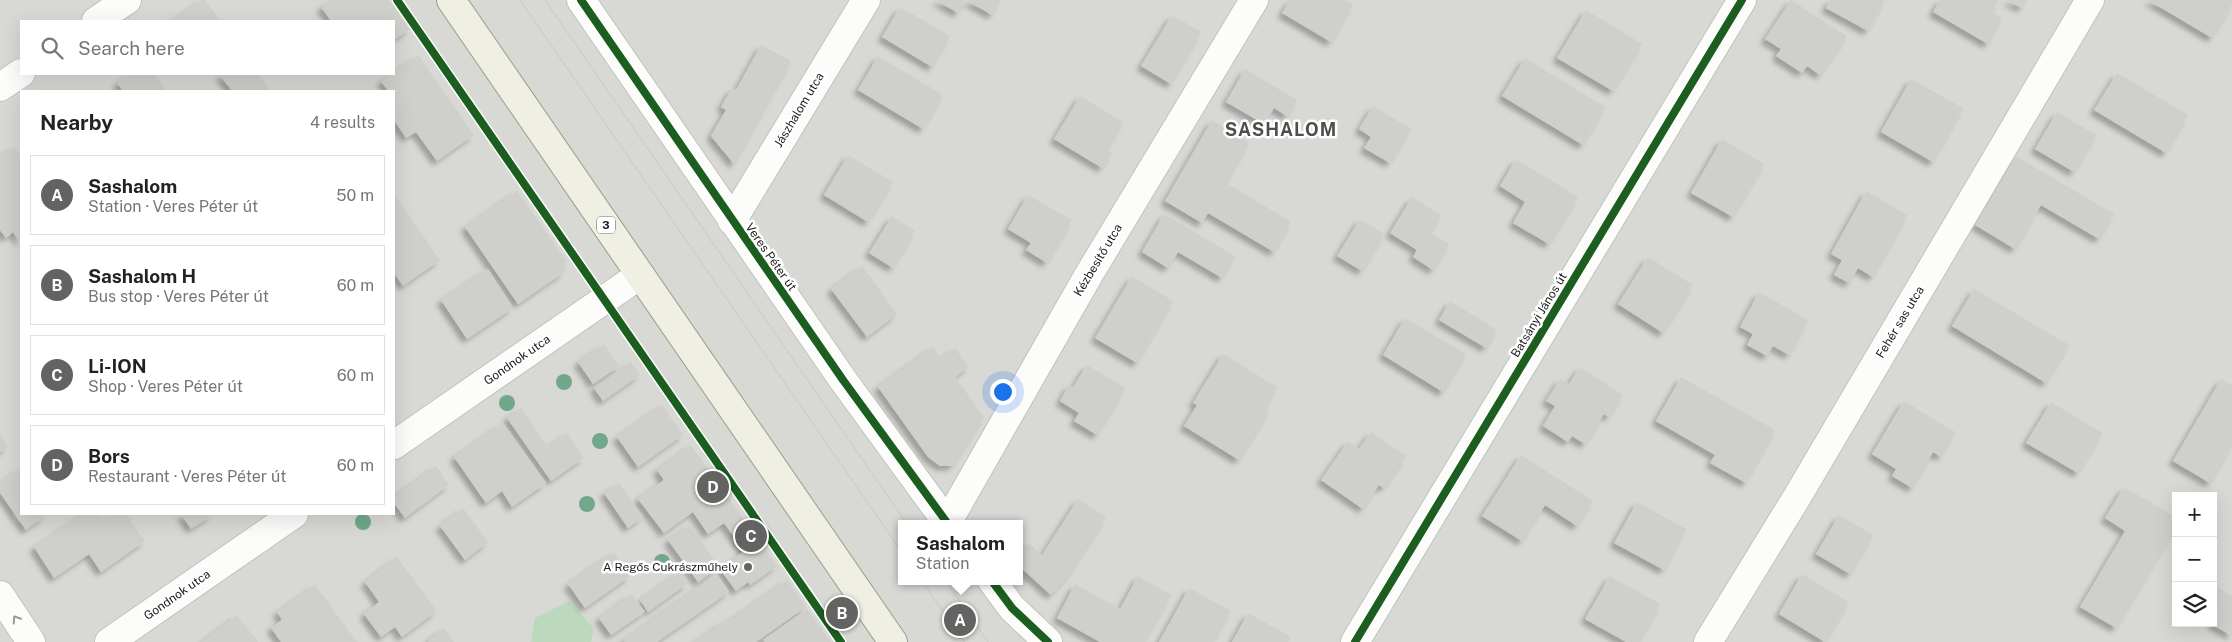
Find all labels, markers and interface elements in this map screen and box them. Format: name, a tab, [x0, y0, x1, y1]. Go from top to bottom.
search box	[20, 20, 395, 75]
icon: search	[38, 34, 66, 62]
text: Search here	[78, 37, 185, 59]
street label: Jászhalom utca	[771, 70, 827, 150]
text: Nearby	[40, 110, 113, 135]
text: 4 results	[310, 113, 375, 132]
district label: SASHALOM	[1225, 119, 1337, 140]
text: Sashalom	[88, 175, 177, 197]
text: A	[51, 186, 63, 205]
text: 50 m	[336, 186, 374, 205]
text: Station · Veres Péter út	[88, 197, 258, 216]
road number: 3	[597, 216, 615, 234]
street label: Veres Péter út	[743, 221, 800, 294]
street label: Kézbesítő utca	[1071, 221, 1125, 299]
text: Sashalom H	[88, 265, 196, 287]
street label: Batsányi János út	[1508, 270, 1570, 360]
text: B	[52, 276, 62, 295]
text: 60 m	[337, 276, 374, 295]
street label: Fehér sas utca	[1873, 284, 1927, 360]
text: Bus stop · Veres Péter út	[88, 287, 269, 306]
street label: Gondnok utca	[481, 332, 553, 388]
text: Li-ION	[88, 355, 147, 377]
text: C	[51, 366, 63, 385]
text: 60 m	[337, 366, 374, 385]
text: Shop · Veres Péter út	[88, 377, 243, 396]
your location	[990, 379, 1016, 405]
text: Bors	[88, 445, 130, 467]
text: D	[51, 456, 63, 475]
text: 60 m	[337, 456, 374, 475]
text: Restaurant · Veres Péter út	[88, 467, 286, 486]
pin: D	[697, 468, 729, 506]
map controls	[2172, 492, 2217, 627]
button: +	[2172, 492, 2217, 537]
pin: C	[735, 517, 767, 555]
popup	[898, 520, 1023, 585]
text: Sashalom	[916, 532, 1005, 554]
button: −	[2172, 537, 2217, 582]
text: Station	[916, 554, 969, 573]
place label: A Regős Cukrászműhely	[603, 560, 739, 574]
marker: A Regős Cukrászműhely	[742, 561, 754, 573]
street label: Gondnok utca	[141, 567, 213, 623]
button: layers	[2172, 582, 2217, 627]
pin: B	[826, 594, 858, 632]
pin: A	[944, 601, 976, 639]
one-way arrow	[12, 615, 22, 624]

